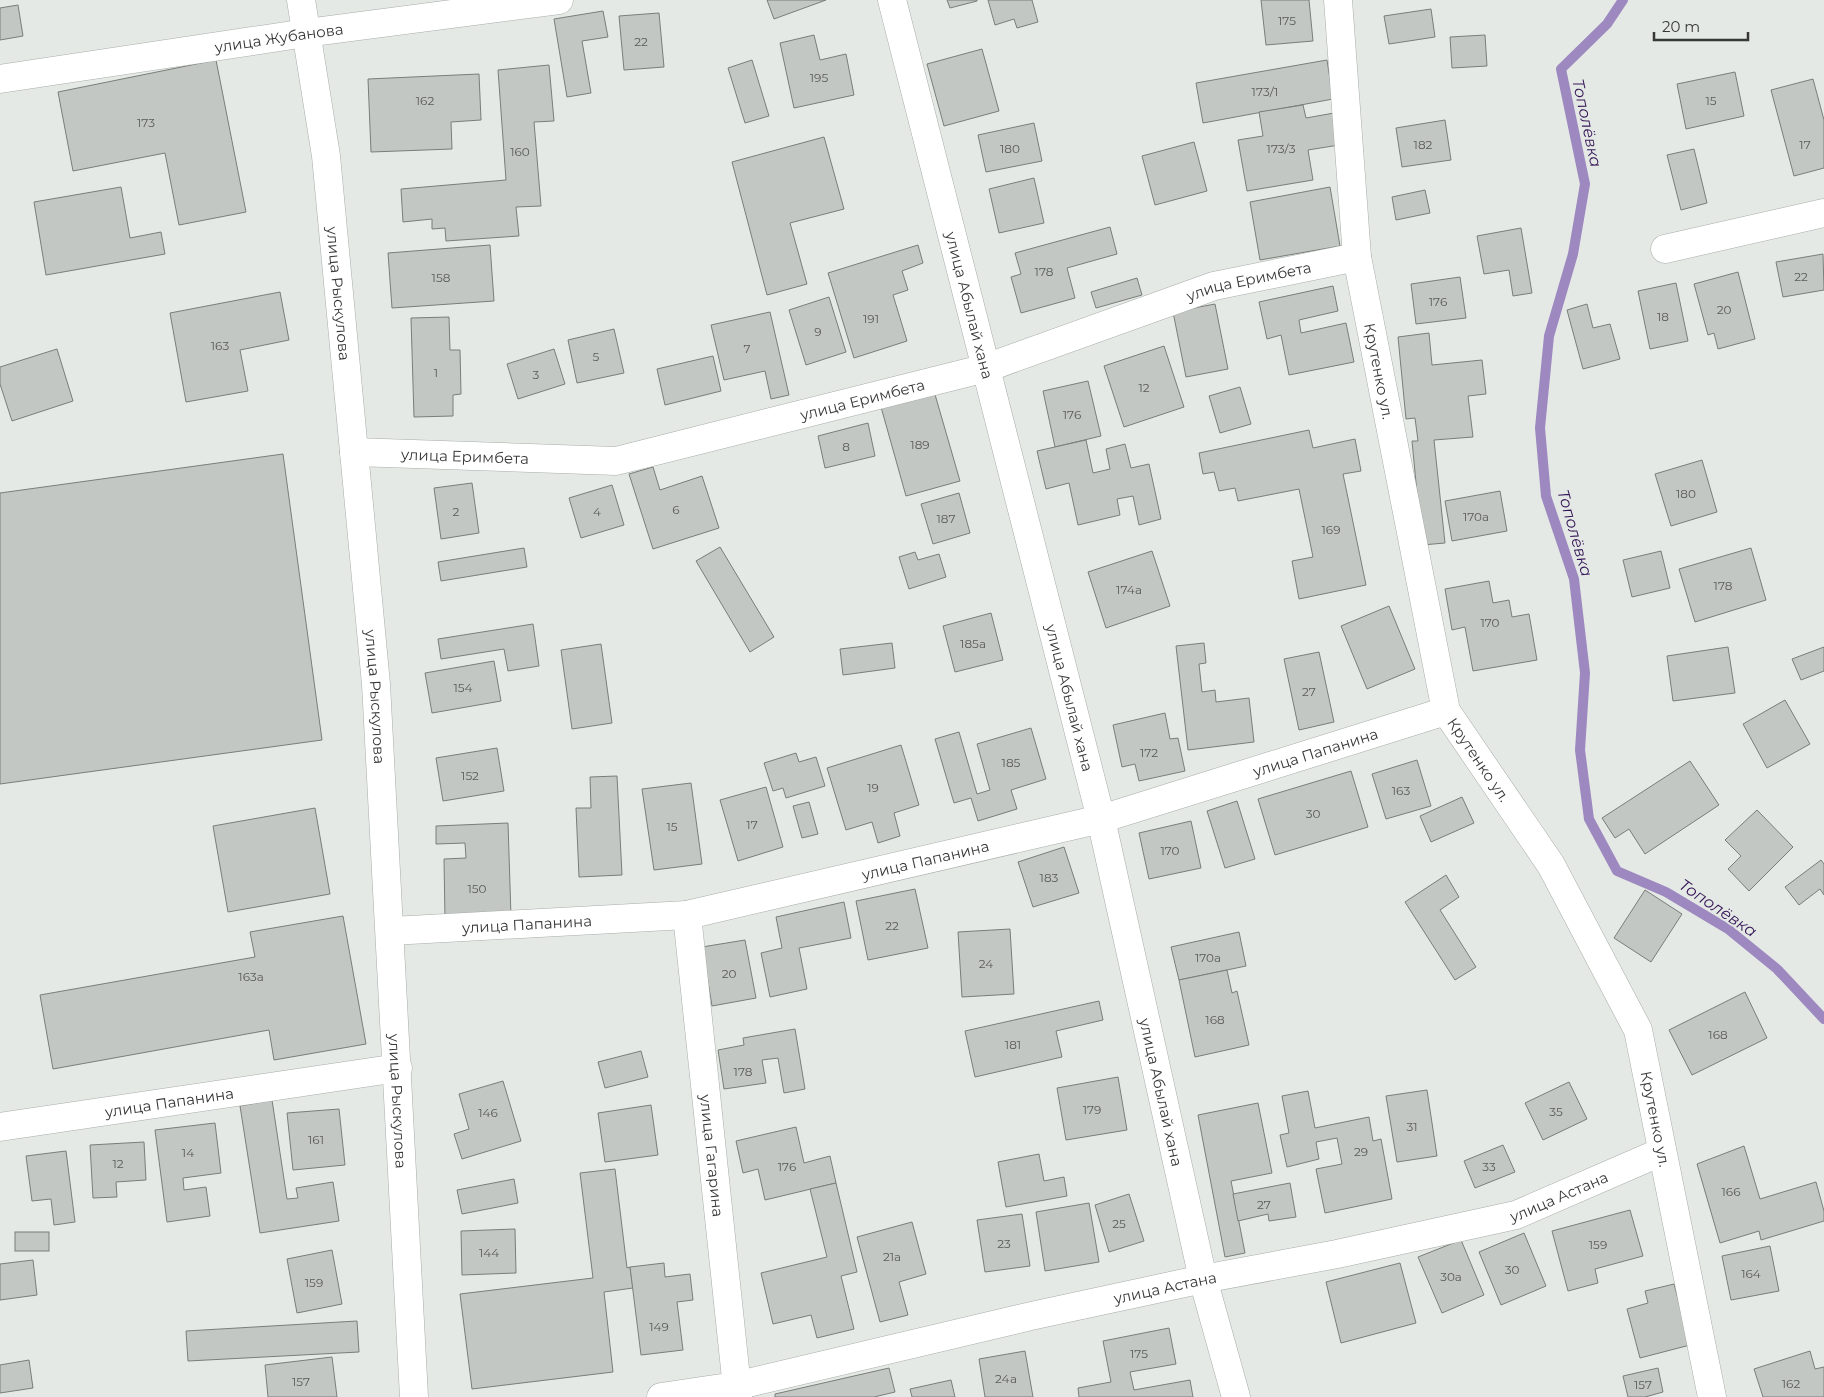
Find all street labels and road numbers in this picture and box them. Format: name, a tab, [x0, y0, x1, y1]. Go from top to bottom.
street label: улица Жубанова	[212, 19, 344, 56]
street label: улица Рыскулова	[323, 224, 355, 361]
street label: улица Абылай хана	[942, 229, 998, 381]
street label: улица Еримбета	[1183, 257, 1313, 305]
street label: Крутенко ул.	[1361, 321, 1398, 421]
street label: улица Еримбета	[797, 374, 927, 424]
street label: улица Еримбета	[400, 444, 529, 467]
street label: улица Абылай хана	[1042, 621, 1098, 773]
street label: улица Рыскулова	[361, 628, 390, 764]
street label: Крутенко ул.	[1444, 714, 1514, 805]
street label: улица Папанина	[1249, 723, 1380, 781]
street label: улица Папанина	[859, 836, 991, 884]
street label: улица Папанина	[460, 911, 592, 937]
street label: улица Абылай хана	[1136, 1015, 1187, 1168]
street label: улица Рыскулова	[385, 1032, 411, 1169]
street label: Крутенко ул.	[1637, 1069, 1675, 1169]
street label: улица Папанина	[102, 1083, 235, 1121]
street label: улица Гагарина	[696, 1092, 728, 1218]
street label: улица Астана	[1507, 1167, 1611, 1226]
street label: улица Астана	[1111, 1267, 1218, 1308]

